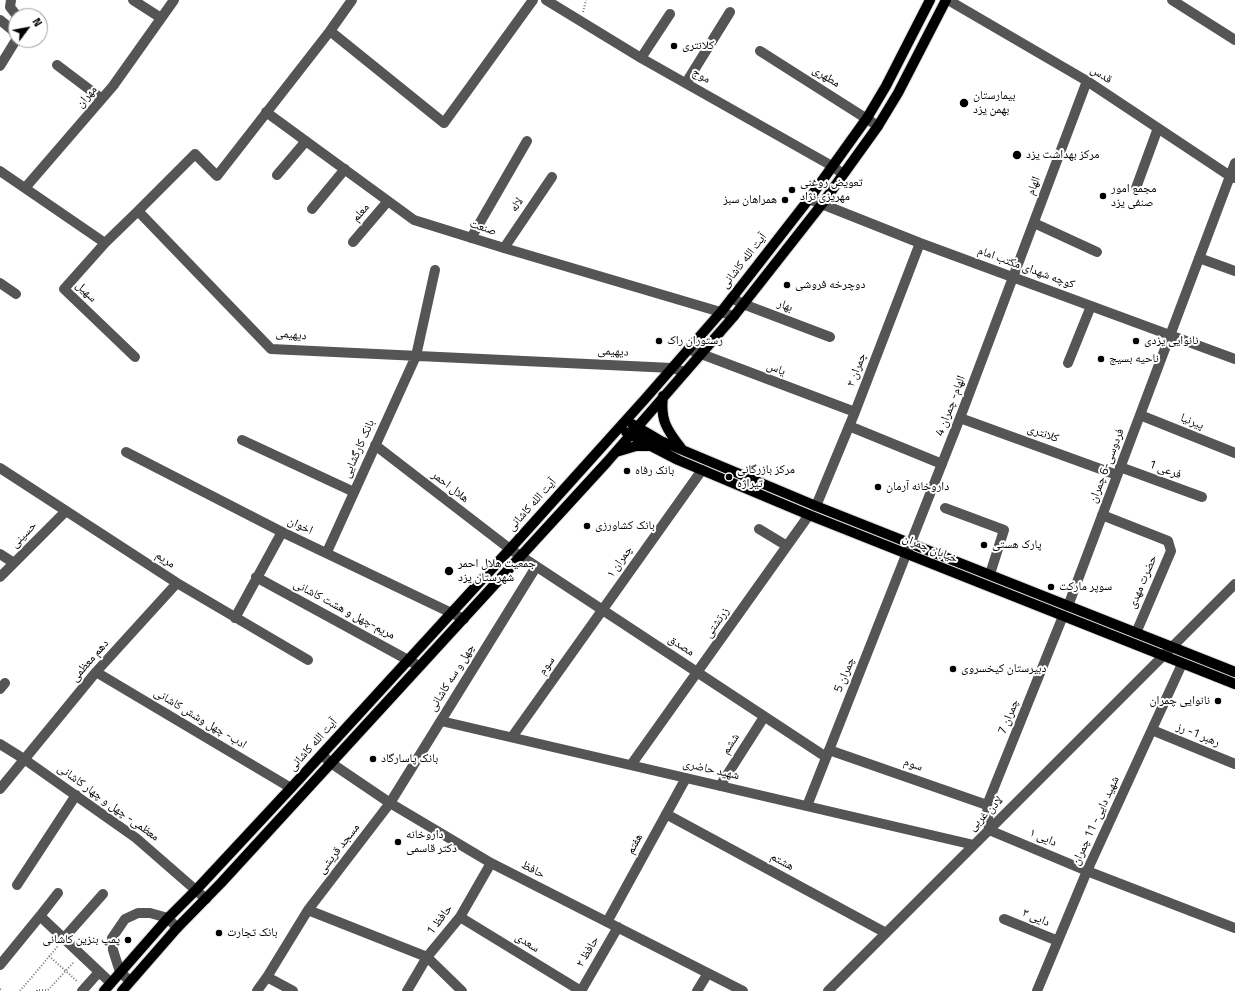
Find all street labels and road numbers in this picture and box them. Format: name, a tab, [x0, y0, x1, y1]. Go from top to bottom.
street label: مطهری	[810, 63, 842, 91]
street label: قدس	[1087, 63, 1115, 87]
street label: موج	[689, 65, 713, 87]
street label: مهران	[73, 83, 101, 111]
street label: الهام	[1024, 175, 1044, 197]
street label: لاله	[507, 195, 527, 215]
street label: معلم	[349, 201, 373, 225]
street label: صنعت	[468, 217, 498, 239]
street label: آیت الله کاشانی	[718, 230, 770, 292]
street label: کوچه شهدای مکتب امام	[975, 244, 1077, 292]
street label: سهیل	[72, 279, 100, 305]
street label: بهار	[775, 296, 795, 316]
street label: دیهیمی	[275, 326, 307, 344]
street label: دیهیمی	[597, 344, 629, 360]
street label: چمران ۲	[844, 351, 870, 389]
street label: یاس	[764, 359, 788, 379]
street label: الهام- چمران 4	[933, 374, 969, 438]
street label: پیرنیا	[1178, 411, 1206, 433]
street label: بانک کارگشایی	[340, 417, 378, 481]
street label: کلانتری	[1025, 422, 1061, 446]
street label: فردوسی-6 چمران	[1086, 427, 1128, 505]
street label: فرعی 1	[1147, 457, 1183, 483]
street label: هلال احمر	[428, 468, 472, 506]
street label: آیت الله کاشانی	[504, 476, 560, 534]
street label: اخوان	[285, 514, 315, 538]
street label: حسینی	[8, 519, 40, 551]
street label: خیابان چمران	[900, 531, 960, 567]
street label: چمران ۱	[604, 543, 636, 581]
street label: مریم	[152, 548, 178, 572]
street label: حضرت مهدی	[1125, 553, 1161, 611]
street label: مریم-چهل و هشت کاشانی	[291, 577, 397, 643]
street label: زرتشتی	[701, 605, 733, 641]
street label: مصدق	[665, 632, 697, 660]
street label: دهم معظمی	[68, 637, 112, 685]
street label: چهل و سه کاشانی	[426, 642, 478, 714]
street label: سوم	[536, 654, 558, 678]
street label: چمران 5	[831, 655, 859, 695]
street label: ادب- چهل وشش کاشانی	[151, 686, 249, 752]
street label: چمران 7	[995, 697, 1023, 737]
street label: آیت الله کاشانی	[285, 716, 341, 774]
street label: رهبر 1- رز	[1174, 720, 1222, 750]
street label: ششم	[719, 731, 743, 757]
street label: سوم	[901, 755, 925, 775]
street label: شهید حاضری	[681, 757, 741, 783]
street label: معظمی- چهل و چهار کاشانی	[54, 761, 162, 845]
street label: شهید دایی- 11 چمران	[1069, 774, 1123, 868]
street label: لادن غربی	[966, 794, 1006, 834]
street label: مسجد قریشی	[315, 821, 363, 877]
street label: دایی ۱	[1027, 826, 1059, 850]
street label: هفتم	[624, 831, 646, 857]
street label: هشتم	[768, 850, 796, 874]
street label: حافظ	[519, 858, 547, 882]
street label: حافظ 1	[424, 902, 456, 938]
street label: دایی ۳	[1020, 906, 1052, 930]
street label: سعدی	[512, 930, 542, 956]
street label: حافظ ۲	[574, 934, 602, 970]

